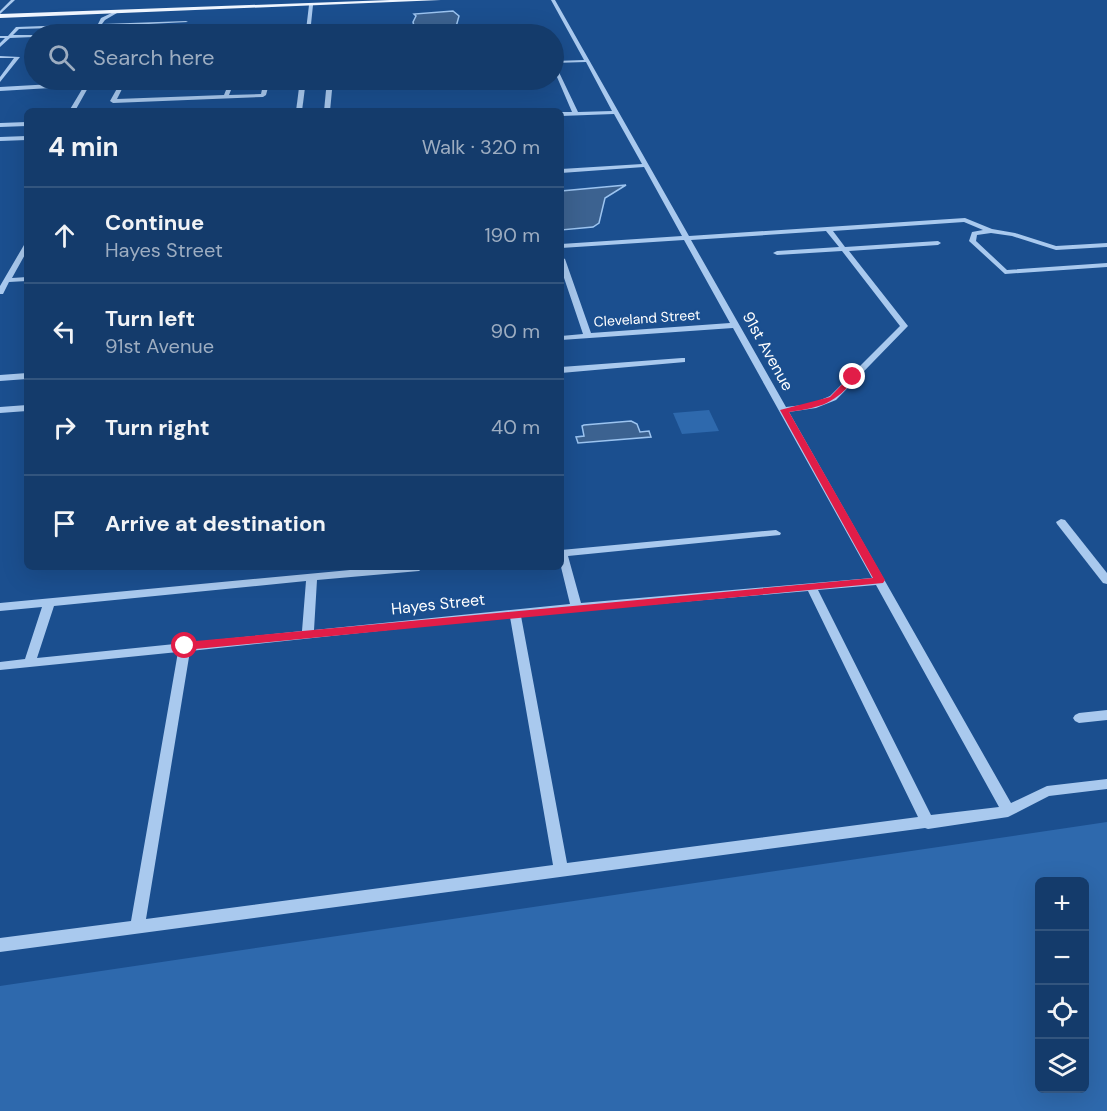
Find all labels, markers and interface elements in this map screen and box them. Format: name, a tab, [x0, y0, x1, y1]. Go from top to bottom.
search box	[24, 24, 564, 90]
icon: search	[45, 41, 78, 74]
text: Search here	[93, 43, 214, 72]
text: 4 min	[48, 130, 119, 164]
text: Walk · 320 m	[422, 134, 540, 160]
text: Continue	[105, 208, 204, 237]
icon: ahead	[48, 219, 81, 252]
text: 190 m	[484, 222, 540, 248]
text: Hayes Street	[105, 237, 223, 263]
text: Turn left	[105, 304, 195, 333]
street label: Cleveland Street	[593, 305, 701, 331]
street label: 91st Avenue	[738, 308, 798, 394]
icon: left	[48, 315, 81, 348]
text: 90 m	[491, 318, 540, 344]
text: 91st Avenue	[105, 333, 214, 359]
route end	[839, 363, 865, 389]
icon: right	[48, 411, 81, 444]
text: Turn right	[105, 413, 210, 442]
text: 40 m	[491, 414, 540, 440]
icon: arrive	[48, 507, 81, 540]
text: Arrive at destination	[105, 509, 326, 538]
street label: Hayes Street	[390, 589, 486, 619]
route start	[171, 632, 197, 658]
map controls	[1035, 877, 1089, 1093]
button: +	[1035, 877, 1089, 931]
button: −	[1035, 931, 1089, 985]
button: locate	[1035, 985, 1089, 1039]
button: layers	[1035, 1039, 1089, 1093]

